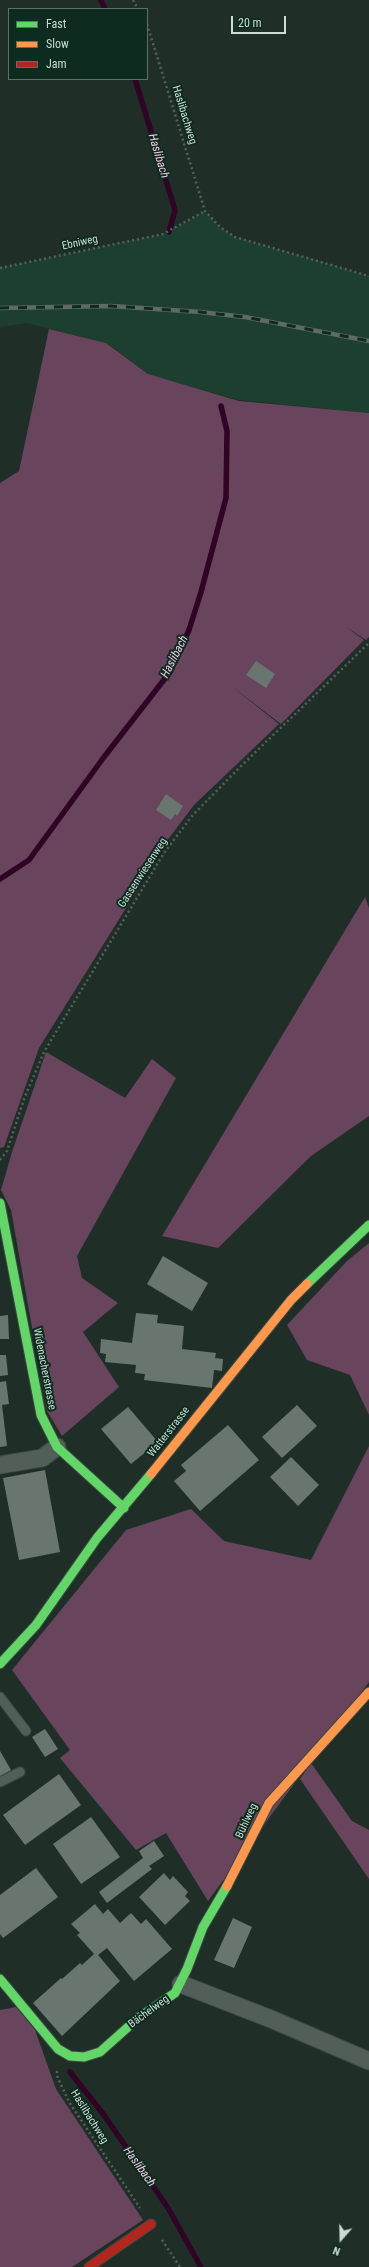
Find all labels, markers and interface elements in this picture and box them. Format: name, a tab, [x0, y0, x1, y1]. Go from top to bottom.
legend	[8, 8, 148, 80]
scale bar	[233, 8, 288, 34]
text: 20 m	[238, 16, 262, 30]
text: Fast	[46, 17, 66, 31]
text: Slow	[46, 37, 69, 51]
text: Jam	[46, 57, 67, 71]
street label: Haslibachweg	[169, 84, 199, 146]
water label: Haslibach	[144, 132, 172, 180]
street label: Ebniweg	[61, 233, 99, 253]
water label: Haslibach	[158, 633, 192, 681]
street label: Gassenwiesenweg	[116, 836, 170, 910]
street label: Widenacherstrasse	[30, 1327, 58, 1411]
street label: Watterstrasse	[145, 1404, 193, 1460]
street label: Bühlweg	[233, 1801, 261, 1841]
street label: Bächelweg	[126, 1993, 172, 2031]
street label: Haslibachweg	[67, 2088, 111, 2146]
water label: Haslibach	[120, 2144, 158, 2190]
north arrow	[321, 2219, 361, 2259]
text: N	[331, 2243, 342, 2258]

